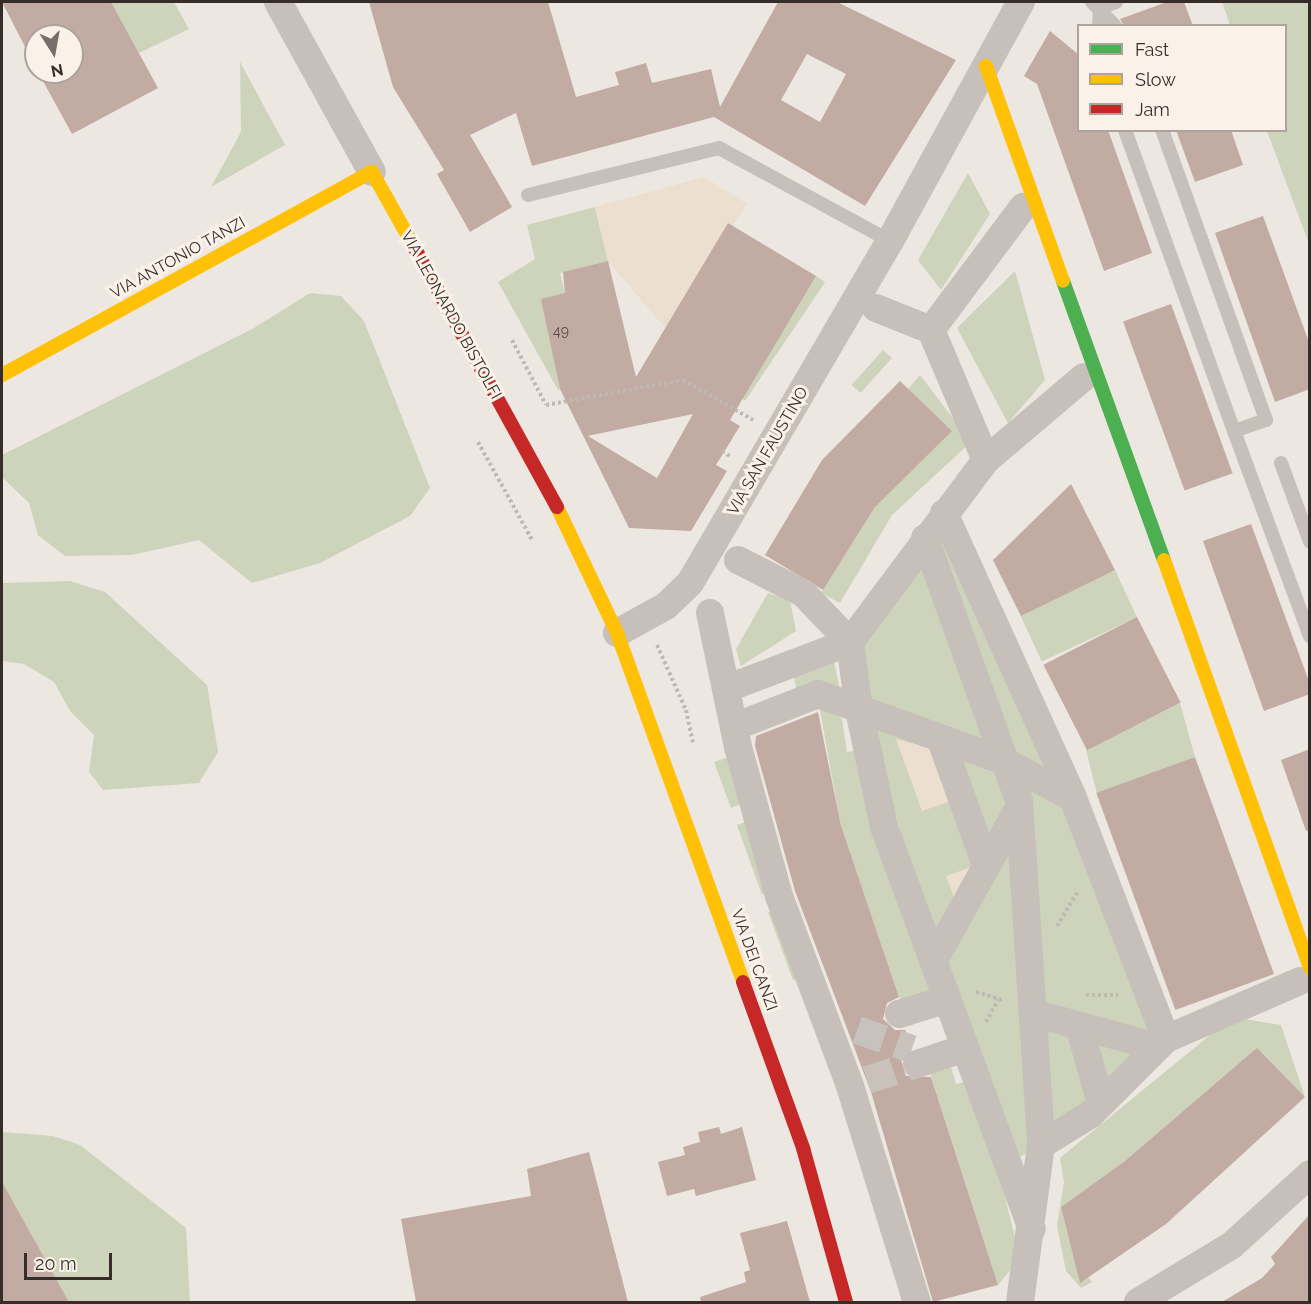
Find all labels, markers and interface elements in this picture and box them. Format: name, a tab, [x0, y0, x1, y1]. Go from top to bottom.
north arrow	[24, 24, 84, 84]
legend	[1077, 24, 1287, 132]
text: Fast	[1135, 39, 1169, 60]
text: N	[49, 60, 65, 81]
text: Slow	[1135, 69, 1176, 90]
text: Jam	[1135, 99, 1170, 120]
street label: VIA ANTONIO TANZI	[107, 213, 249, 303]
street label: VIA LEONARDO BISTOLFI	[397, 227, 505, 403]
house number: 49	[553, 323, 569, 339]
street label: VIA SAN FAUSTINO	[723, 383, 813, 519]
street label: VIA DEI CANZI	[727, 906, 781, 1014]
scale bar	[27, 1241, 116, 1279]
text: 20 m	[35, 1253, 77, 1274]

